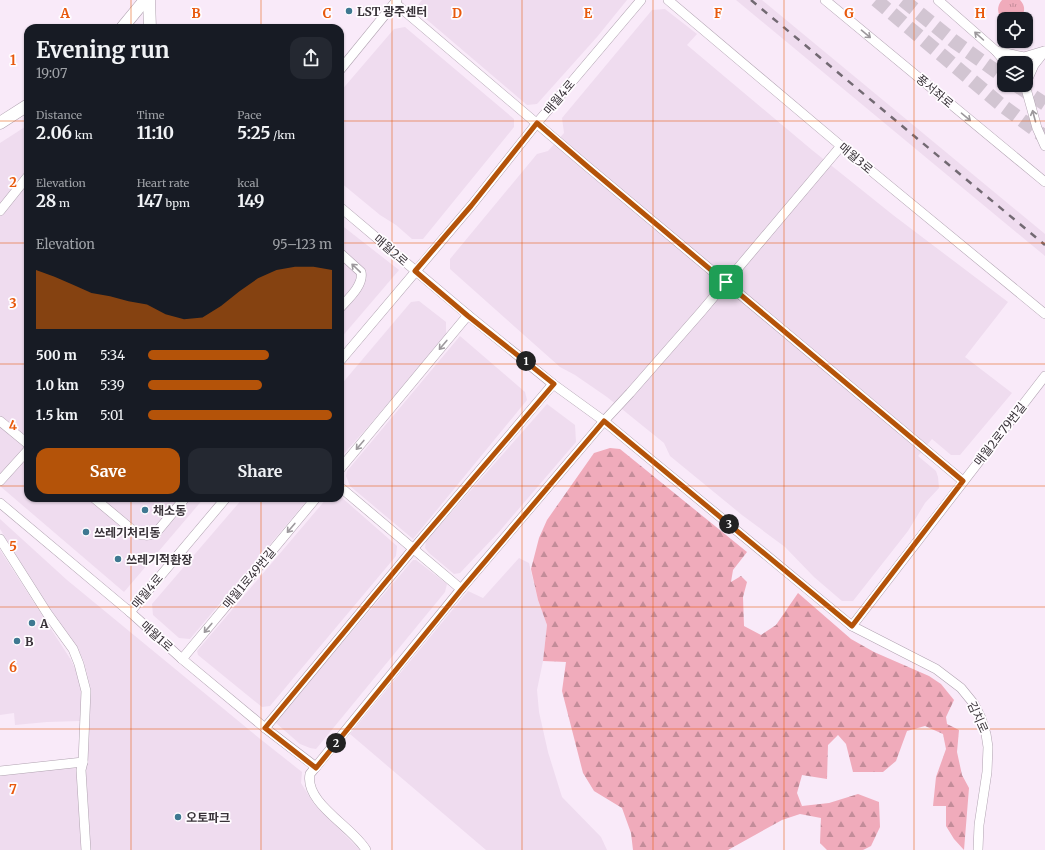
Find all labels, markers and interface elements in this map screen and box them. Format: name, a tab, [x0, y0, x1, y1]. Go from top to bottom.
place label: LST 광주센터	[357, 4, 427, 19]
text: A	[59, 5, 70, 22]
text: B	[191, 5, 201, 22]
text: C	[323, 5, 332, 22]
text: D	[452, 5, 462, 22]
text: E	[584, 5, 593, 22]
text: F	[714, 5, 722, 22]
text: G	[844, 5, 854, 22]
text: H	[975, 5, 986, 22]
marker: LST 광주센터	[344, 6, 354, 16]
map controls	[997, 12, 1033, 92]
button: locate	[997, 12, 1033, 48]
one-way arrow	[860, 29, 871, 38]
one-way arrow	[973, 31, 984, 40]
text: Evening run	[36, 36, 170, 64]
button: share	[290, 37, 332, 79]
text: 1	[10, 52, 16, 69]
button: layers	[997, 56, 1033, 92]
text: 19:07	[36, 65, 67, 82]
street label: 풍서좌로	[913, 71, 957, 111]
street label: 매월4로	[540, 77, 578, 117]
text: Distance	[36, 108, 82, 122]
text: Time	[137, 108, 165, 122]
text: Pace	[237, 108, 261, 122]
one-way arrow	[1030, 109, 1037, 122]
one-way arrow	[961, 112, 971, 121]
text: 2.06	[36, 122, 72, 144]
text: 11:10	[137, 122, 174, 144]
text: 5:25	[237, 122, 270, 144]
text: km	[72, 128, 93, 142]
text: /km	[270, 128, 295, 142]
street label: 매월3로	[836, 139, 876, 177]
text: 2	[9, 174, 17, 191]
text: Elevation	[36, 176, 86, 190]
text: Heart rate	[137, 176, 189, 190]
text: kcal	[237, 176, 259, 190]
text: 28	[36, 190, 56, 212]
text: 147	[137, 190, 163, 212]
text: 149	[237, 190, 265, 212]
text: m	[56, 196, 70, 210]
text: bpm	[163, 196, 190, 210]
street label: 매월2로	[371, 231, 411, 269]
text: Elevation	[36, 236, 95, 253]
text: 95–123 m	[273, 236, 332, 253]
one-way arrow	[351, 263, 361, 272]
pin	[709, 265, 743, 299]
icon: arrive	[715, 271, 737, 293]
text: 3	[9, 295, 17, 312]
one-way arrow	[438, 340, 447, 351]
text: 500 m	[36, 347, 77, 364]
text: 5:34	[100, 347, 125, 364]
pin: 1	[516, 351, 536, 371]
text: 1	[523, 354, 529, 368]
text: 1.0 km	[36, 377, 79, 394]
text: 5:39	[100, 377, 125, 394]
street label: 매월2로79번길	[971, 399, 1029, 469]
text: 1.5 km	[36, 407, 78, 424]
text: 5:01	[100, 407, 124, 424]
text: 4	[9, 417, 18, 434]
one-way arrow	[355, 440, 364, 451]
button: Save	[36, 448, 180, 494]
button: Share	[188, 448, 332, 494]
place label: 채소동	[153, 503, 186, 518]
marker: 채소동	[140, 505, 150, 515]
pin: 3	[719, 514, 739, 534]
text: 3	[726, 517, 732, 531]
one-way arrow	[286, 523, 295, 533]
place label: 쓰레기처리동	[94, 525, 160, 540]
marker: 쓰레기처리동	[81, 527, 91, 537]
text: 5	[9, 538, 17, 555]
street label: 매월1로49번길	[219, 545, 279, 611]
place label: 쓰레기적환장	[126, 552, 192, 567]
marker: 쓰레기적환장	[113, 554, 123, 564]
street label: 매월4로	[128, 571, 166, 611]
place label: A	[39, 616, 49, 631]
marker: A	[27, 618, 37, 628]
street label: 매월1로	[138, 618, 176, 654]
one-way arrow	[203, 623, 212, 633]
place label: B	[25, 634, 34, 649]
marker: B	[12, 636, 22, 646]
text: 6	[9, 659, 17, 676]
street label: 김치로	[964, 699, 992, 735]
pin: 2	[326, 733, 346, 753]
text: 2	[333, 736, 339, 750]
text: 7	[9, 781, 17, 798]
place label: 오토파크	[186, 810, 230, 825]
marker: 오토파크	[173, 812, 183, 822]

